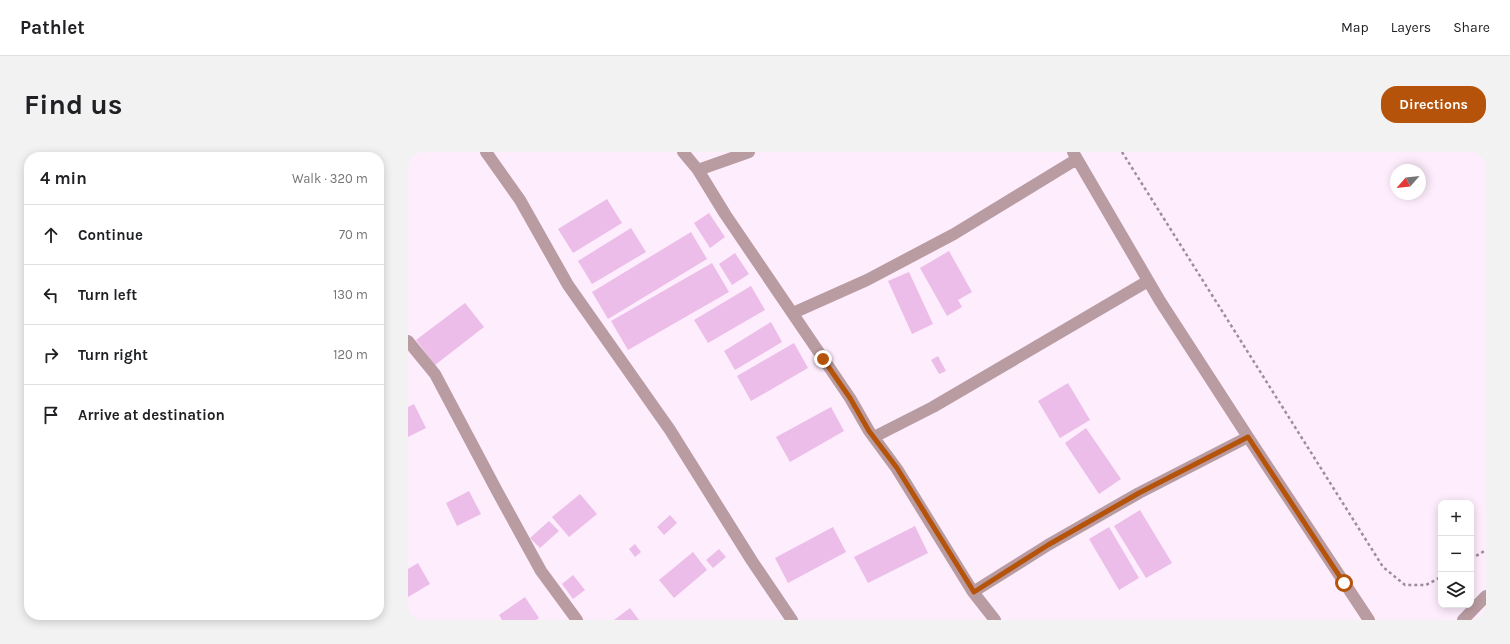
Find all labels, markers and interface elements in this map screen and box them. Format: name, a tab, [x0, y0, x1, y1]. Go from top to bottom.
text: Pathlet	[20, 17, 85, 39]
text: Map	[1341, 19, 1369, 36]
text: Layers	[1391, 19, 1431, 36]
text: Share	[1453, 19, 1490, 36]
button: Directions	[1381, 86, 1486, 123]
text: Find us	[24, 88, 123, 121]
north arrow	[1390, 164, 1426, 200]
text: 4 min	[40, 168, 87, 188]
text: Walk · 320 m	[292, 171, 368, 186]
icon: ahead	[40, 224, 62, 246]
text: Continue	[78, 226, 143, 244]
text: 70 m	[339, 227, 368, 242]
icon: left	[40, 284, 62, 306]
text: Turn left	[78, 286, 137, 304]
text: 130 m	[333, 287, 368, 302]
icon: right	[40, 344, 62, 366]
text: Turn right	[78, 346, 148, 364]
text: 120 m	[333, 347, 368, 362]
route end	[814, 350, 832, 368]
icon: arrive	[40, 404, 62, 426]
text: Arrive at destination	[78, 406, 225, 424]
map controls	[1438, 500, 1474, 608]
button: +	[1438, 500, 1474, 536]
button: −	[1438, 536, 1474, 572]
button: layers	[1438, 572, 1474, 608]
route start	[1335, 574, 1353, 592]

